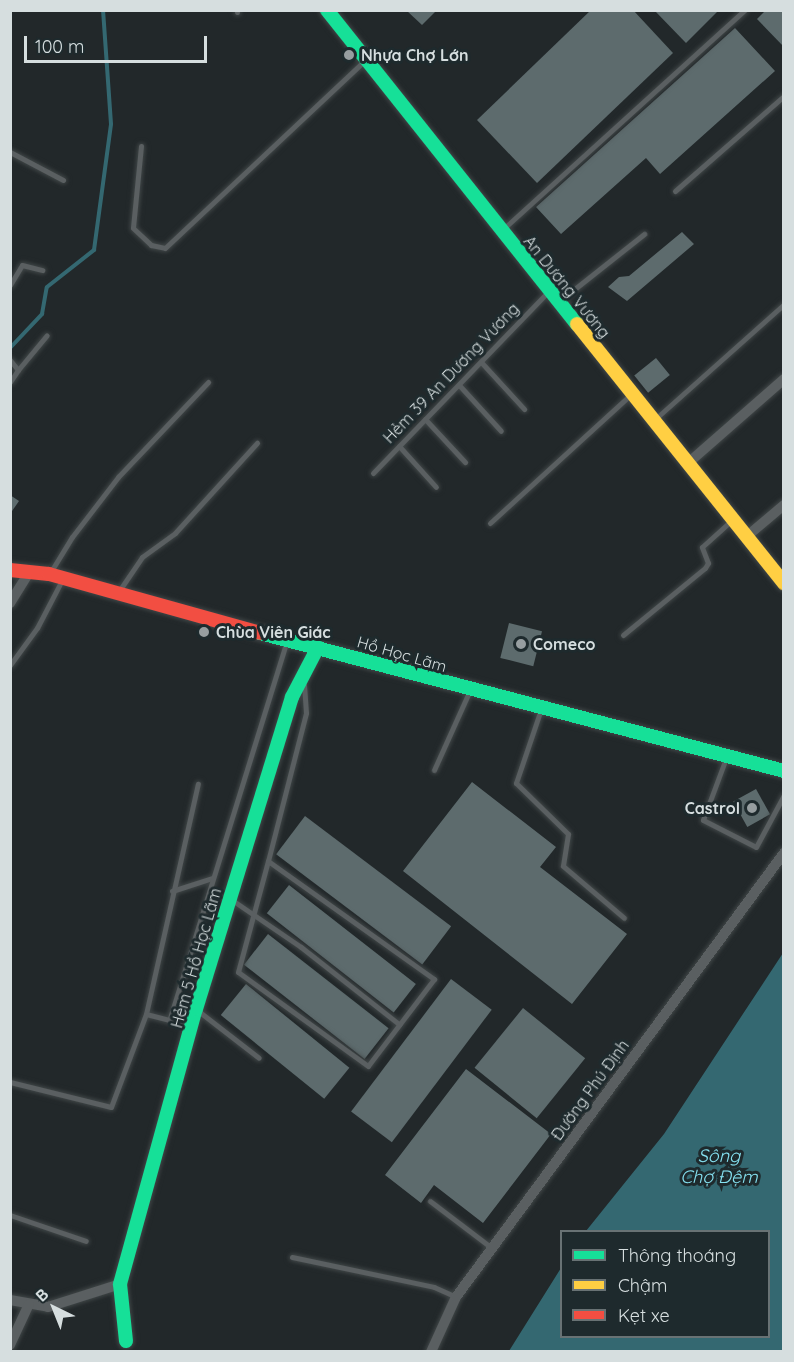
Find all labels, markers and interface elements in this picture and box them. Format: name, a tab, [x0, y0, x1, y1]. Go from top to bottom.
scale bar	[27, 24, 210, 62]
text: 100 m	[35, 35, 84, 58]
place label: Nhựa Chợ Lớn	[361, 45, 468, 65]
marker: Nhựa Chợ Lớn	[342, 48, 356, 62]
street label: An Dương Vương	[520, 232, 614, 342]
street label: Hẻm 39 An Dương Vương	[379, 299, 523, 447]
place label: Chùa Viên Giác	[216, 622, 331, 642]
marker: Chùa Viên Giác	[197, 625, 211, 639]
street label: Hồ Học Lãm	[355, 632, 449, 676]
place label: Comeco	[533, 634, 596, 654]
marker: Comeco	[514, 637, 528, 651]
place label: Castrol	[685, 798, 740, 818]
marker: Castrol	[745, 801, 759, 815]
street label: Hẻm 5 Hồ Học Lãm	[167, 886, 225, 1030]
street label: Đường Phú Định	[547, 1036, 633, 1144]
water label: Sông Chợ Đệm	[680, 1146, 758, 1188]
legend	[560, 1230, 770, 1338]
text: Thông thoáng	[618, 1244, 736, 1267]
text: Chậm	[618, 1274, 667, 1297]
north arrow	[24, 1278, 84, 1338]
text: B	[31, 1284, 52, 1306]
text: Kẹt xe	[618, 1304, 670, 1327]

